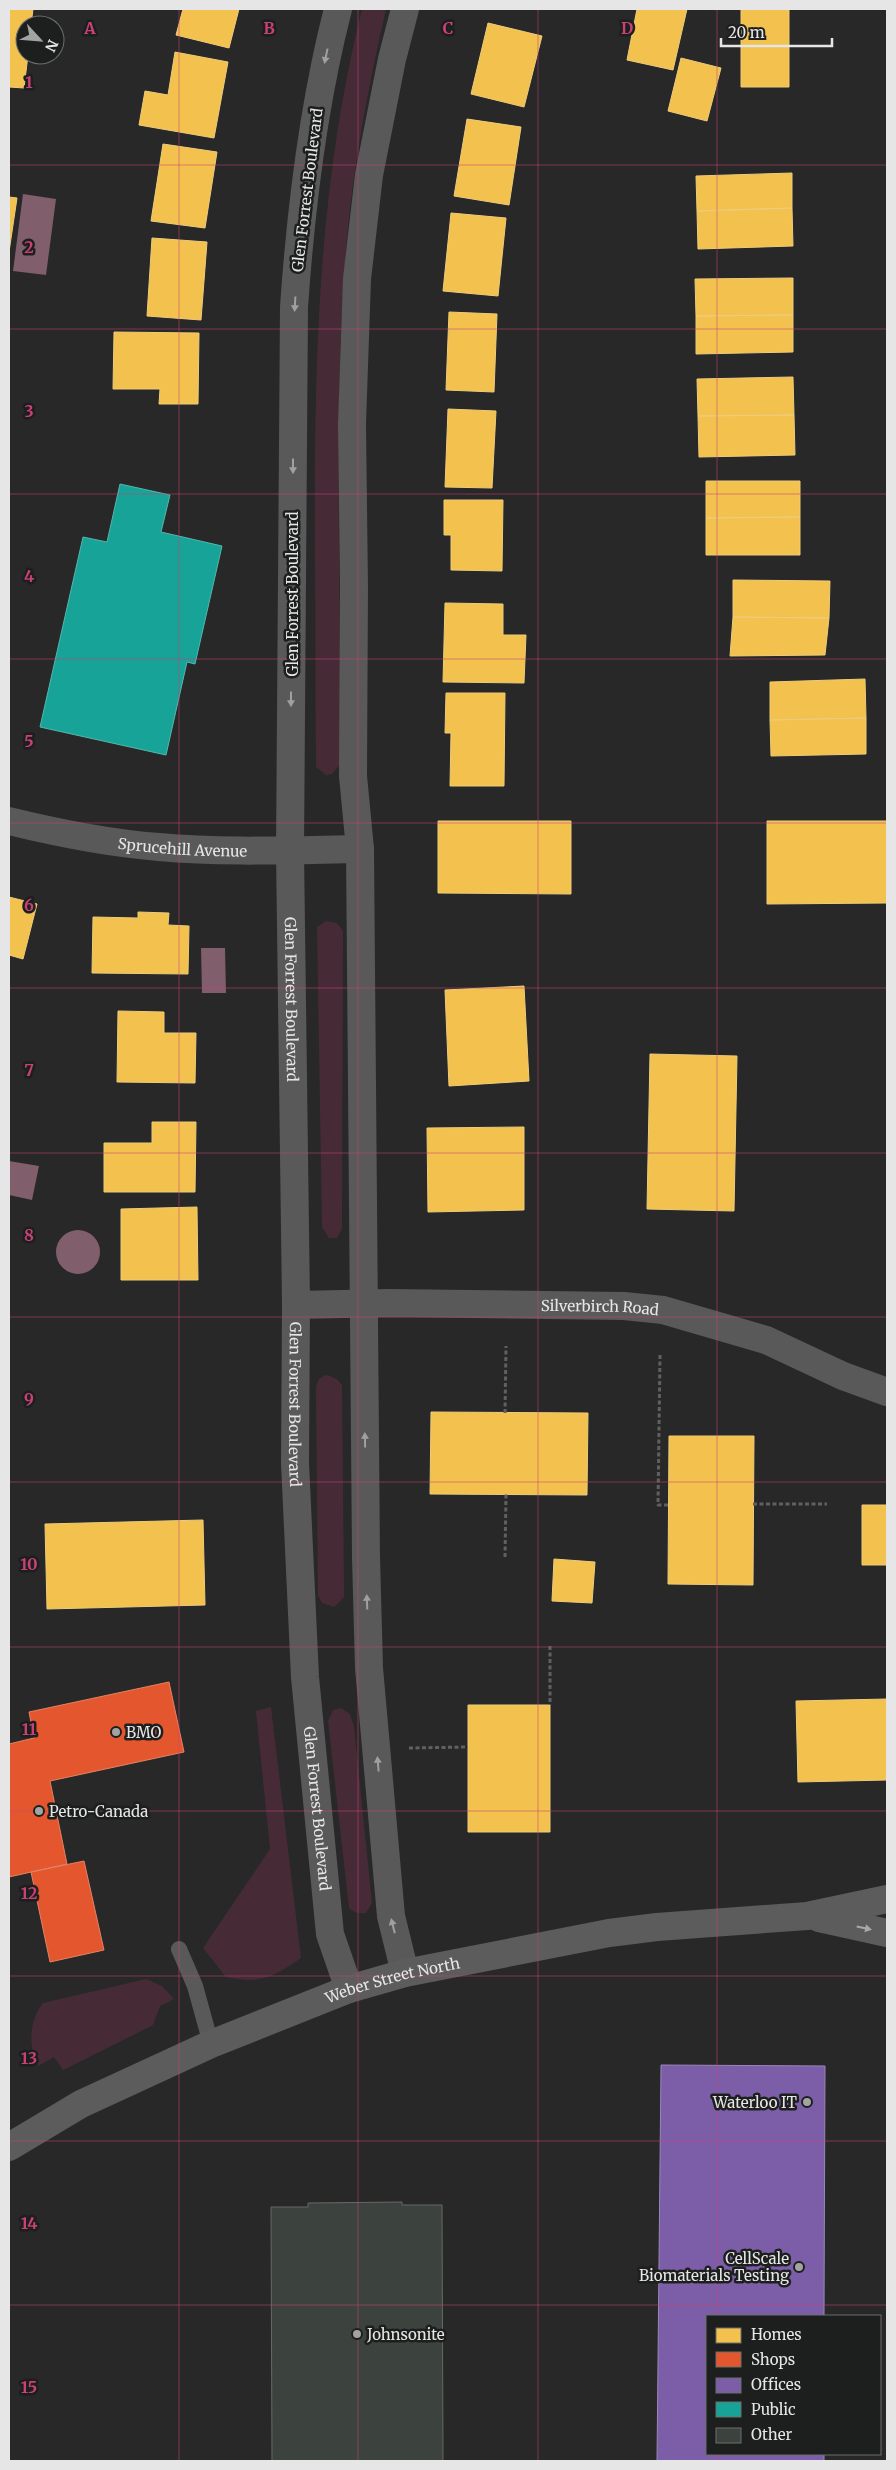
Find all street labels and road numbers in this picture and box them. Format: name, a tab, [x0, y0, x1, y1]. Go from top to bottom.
street label: Glen Forrest Boulevard	[288, 107, 326, 273]
street label: Glen Forrest Boulevard	[283, 512, 302, 676]
street label: Sprucehill Avenue	[117, 833, 247, 860]
street label: Glen Forrest Boulevard	[281, 917, 303, 1082]
street label: Silverbirch Road	[541, 1295, 660, 1319]
street label: Glen Forrest Boulevard	[285, 1322, 306, 1487]
street label: Glen Forrest Boulevard	[300, 1725, 335, 1891]
street label: Weber Street North	[321, 1953, 461, 2007]

